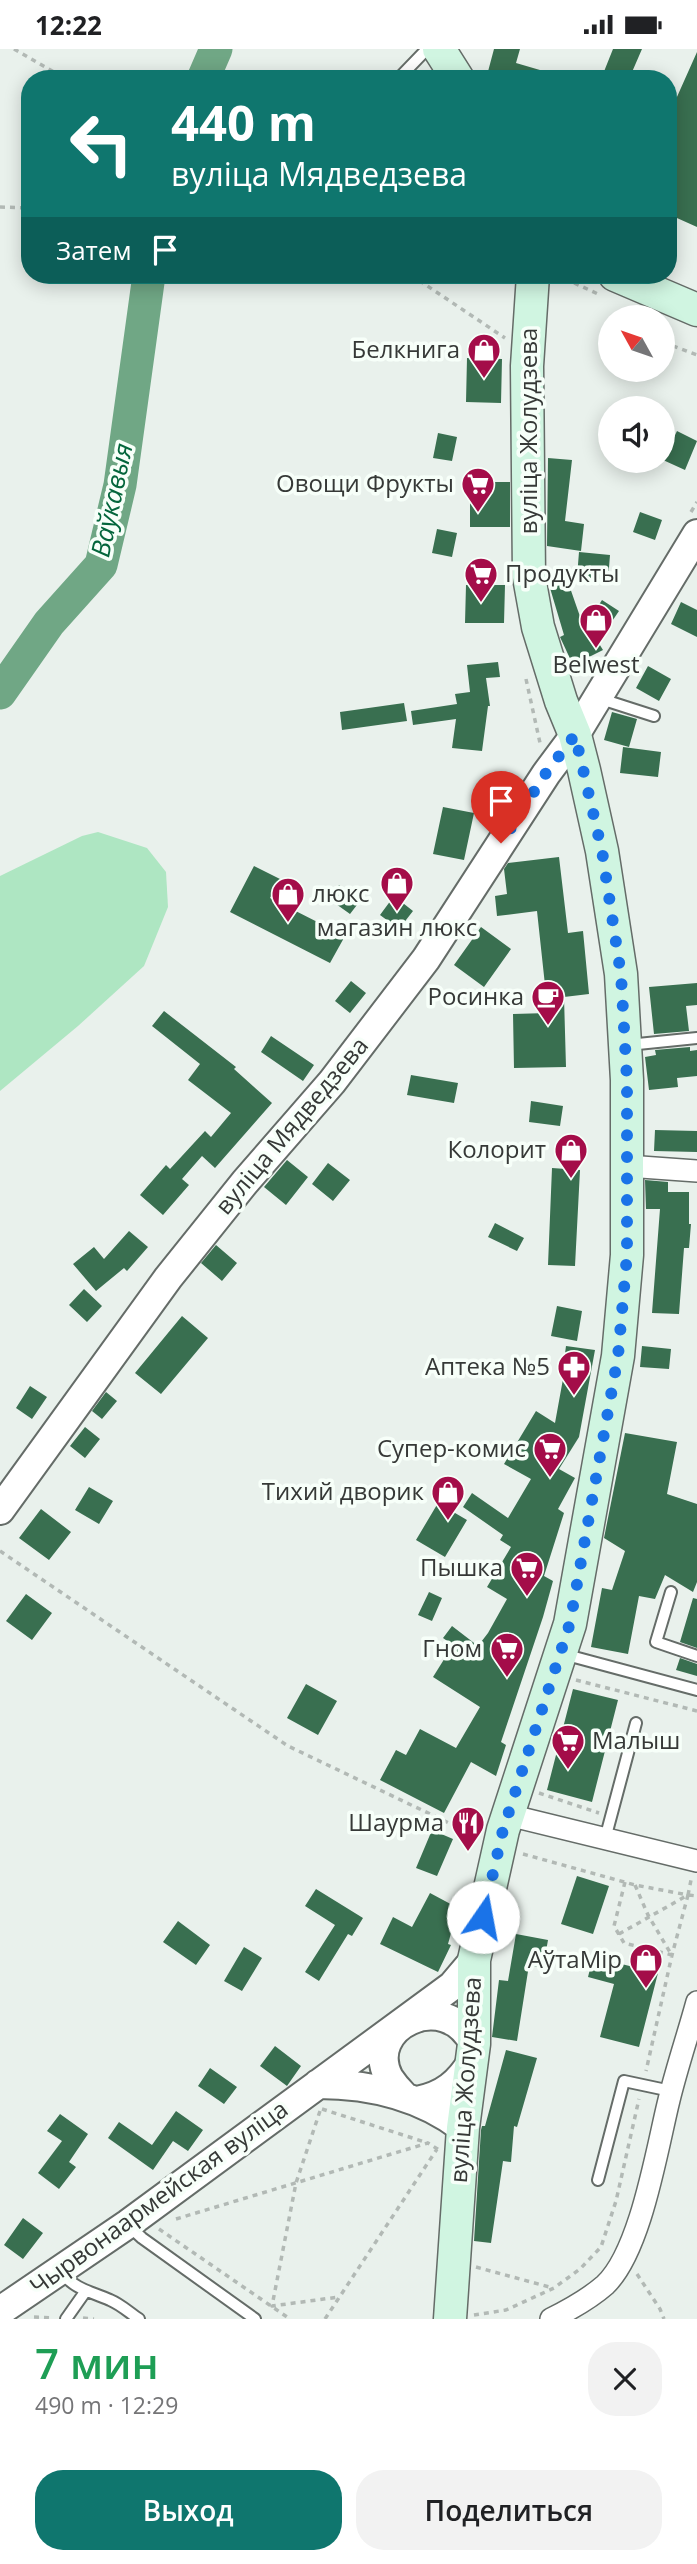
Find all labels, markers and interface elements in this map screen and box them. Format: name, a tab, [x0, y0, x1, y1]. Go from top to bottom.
text: 12:22	[35, 7, 102, 43]
text: 440 m	[171, 89, 316, 155]
icon: left	[56, 98, 147, 189]
text: вуліца Мядведзева	[171, 152, 467, 195]
icon: arrive	[146, 231, 184, 269]
text: Затем	[56, 232, 132, 268]
north arrow	[598, 305, 676, 381]
map controls	[598, 305, 675, 473]
street label: вуліца Жолудзева	[511, 328, 544, 534]
shop icon: Белкнига	[465, 331, 503, 380]
place label: Белкнига	[352, 332, 460, 365]
button: sound	[598, 396, 675, 473]
water label: Ваўкавыя	[81, 439, 141, 560]
supermarket icon: Овощи Фрукты	[459, 465, 497, 514]
place label: Овощи Фрукты	[276, 466, 454, 499]
supermarket icon: Продукты	[462, 555, 500, 604]
place label: Продукты	[505, 556, 620, 589]
shop icon: Belwest	[577, 601, 615, 650]
place label: Belwest	[552, 647, 640, 680]
pin	[471, 771, 531, 843]
icon: arrive	[482, 782, 520, 820]
shop icon: магазин люкс	[378, 864, 416, 913]
shop icon: люкс	[269, 875, 307, 924]
place label: люкс	[312, 876, 370, 909]
place label: магазин люкс	[317, 910, 477, 943]
cafe icon: Росинка	[529, 978, 567, 1027]
place label: Росинка	[427, 979, 524, 1012]
street label: вуліца Мядведзева	[207, 1029, 375, 1221]
shop icon: Колорит	[552, 1131, 590, 1180]
place label: Колорит	[448, 1132, 546, 1165]
pharmacy icon: Аптека №5	[555, 1348, 593, 1397]
place label: Аптека №5	[425, 1349, 550, 1382]
supermarket icon: Супер-комис	[531, 1430, 569, 1479]
place label: Супер-комис	[377, 1431, 526, 1464]
shop icon: Тихий дворик	[429, 1473, 467, 1522]
place label: Тихий дворик	[262, 1474, 425, 1507]
supermarket icon: Пышка	[508, 1549, 546, 1598]
place label: Пышка	[420, 1550, 503, 1583]
supermarket icon: Гном	[488, 1630, 526, 1679]
place label: Гном	[422, 1631, 482, 1664]
supermarket icon: Малыш	[549, 1722, 587, 1771]
place label: Малыш	[592, 1723, 680, 1756]
restaurant icon: Шаурма	[449, 1804, 487, 1853]
place label: Шаурма	[348, 1805, 444, 1838]
position arrow	[446, 1880, 520, 1954]
shop icon: АўтаМір	[627, 1941, 665, 1990]
place label: АўтаМір	[528, 1942, 622, 1975]
street label: вуліца Жолудзева	[441, 1976, 488, 2184]
street label: Чырвонаармейская вуліца	[22, 2092, 294, 2302]
text: 7 мин	[35, 2334, 159, 2391]
button: close	[588, 2342, 662, 2416]
text: 490 m · 12:29	[35, 2389, 178, 2421]
button: Выход	[35, 2470, 342, 2550]
button: Поделиться	[356, 2470, 662, 2550]

